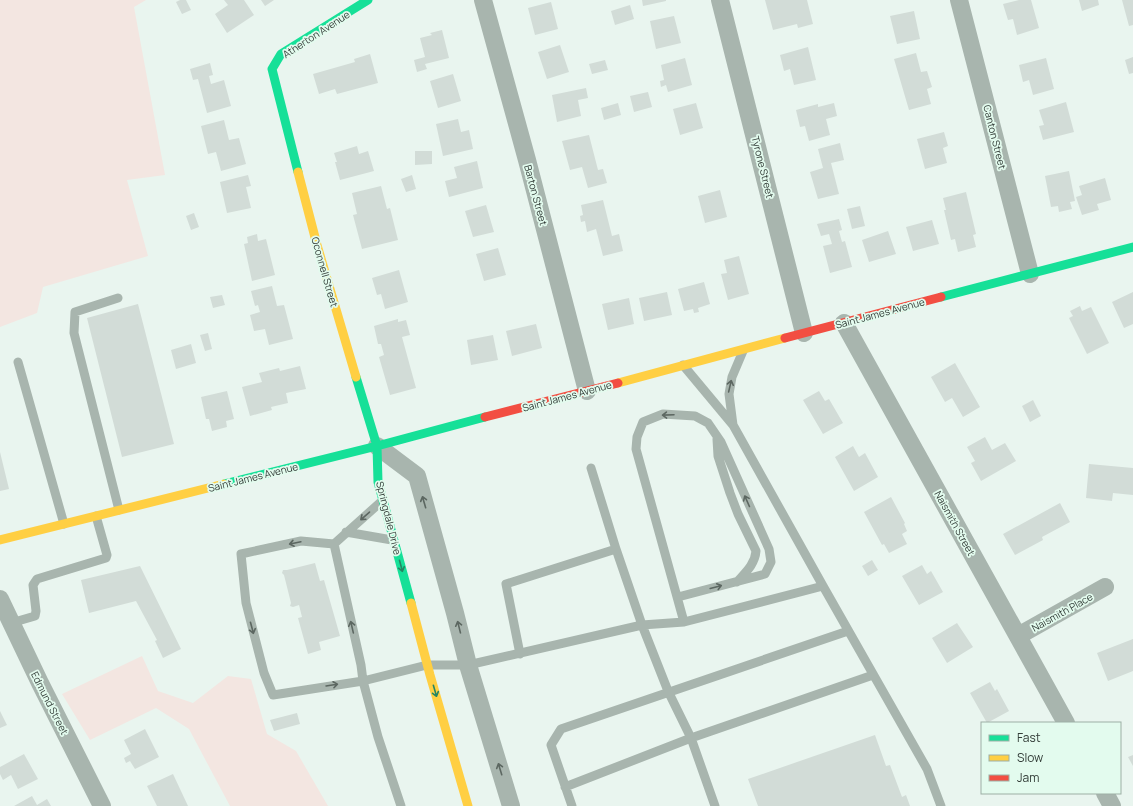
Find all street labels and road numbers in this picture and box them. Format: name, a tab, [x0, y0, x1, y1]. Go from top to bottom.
street label: Atherton Avenue	[280, 7, 352, 61]
street label: Canton Street	[980, 103, 1010, 171]
street label: Tyrone Street	[749, 135, 777, 199]
street label: Barton Street	[521, 163, 551, 227]
street label: Oconnell Street	[308, 235, 342, 309]
street label: Saint James Avenue	[834, 294, 926, 332]
street label: Saint James Avenue	[521, 377, 613, 415]
street label: Saint James Avenue	[207, 459, 299, 495]
street label: Springdale Drive	[373, 480, 405, 556]
street label: Naismith Street	[931, 488, 979, 558]
street label: Naismith Place	[1029, 589, 1095, 635]
street label: Edmund Street	[28, 669, 72, 737]

